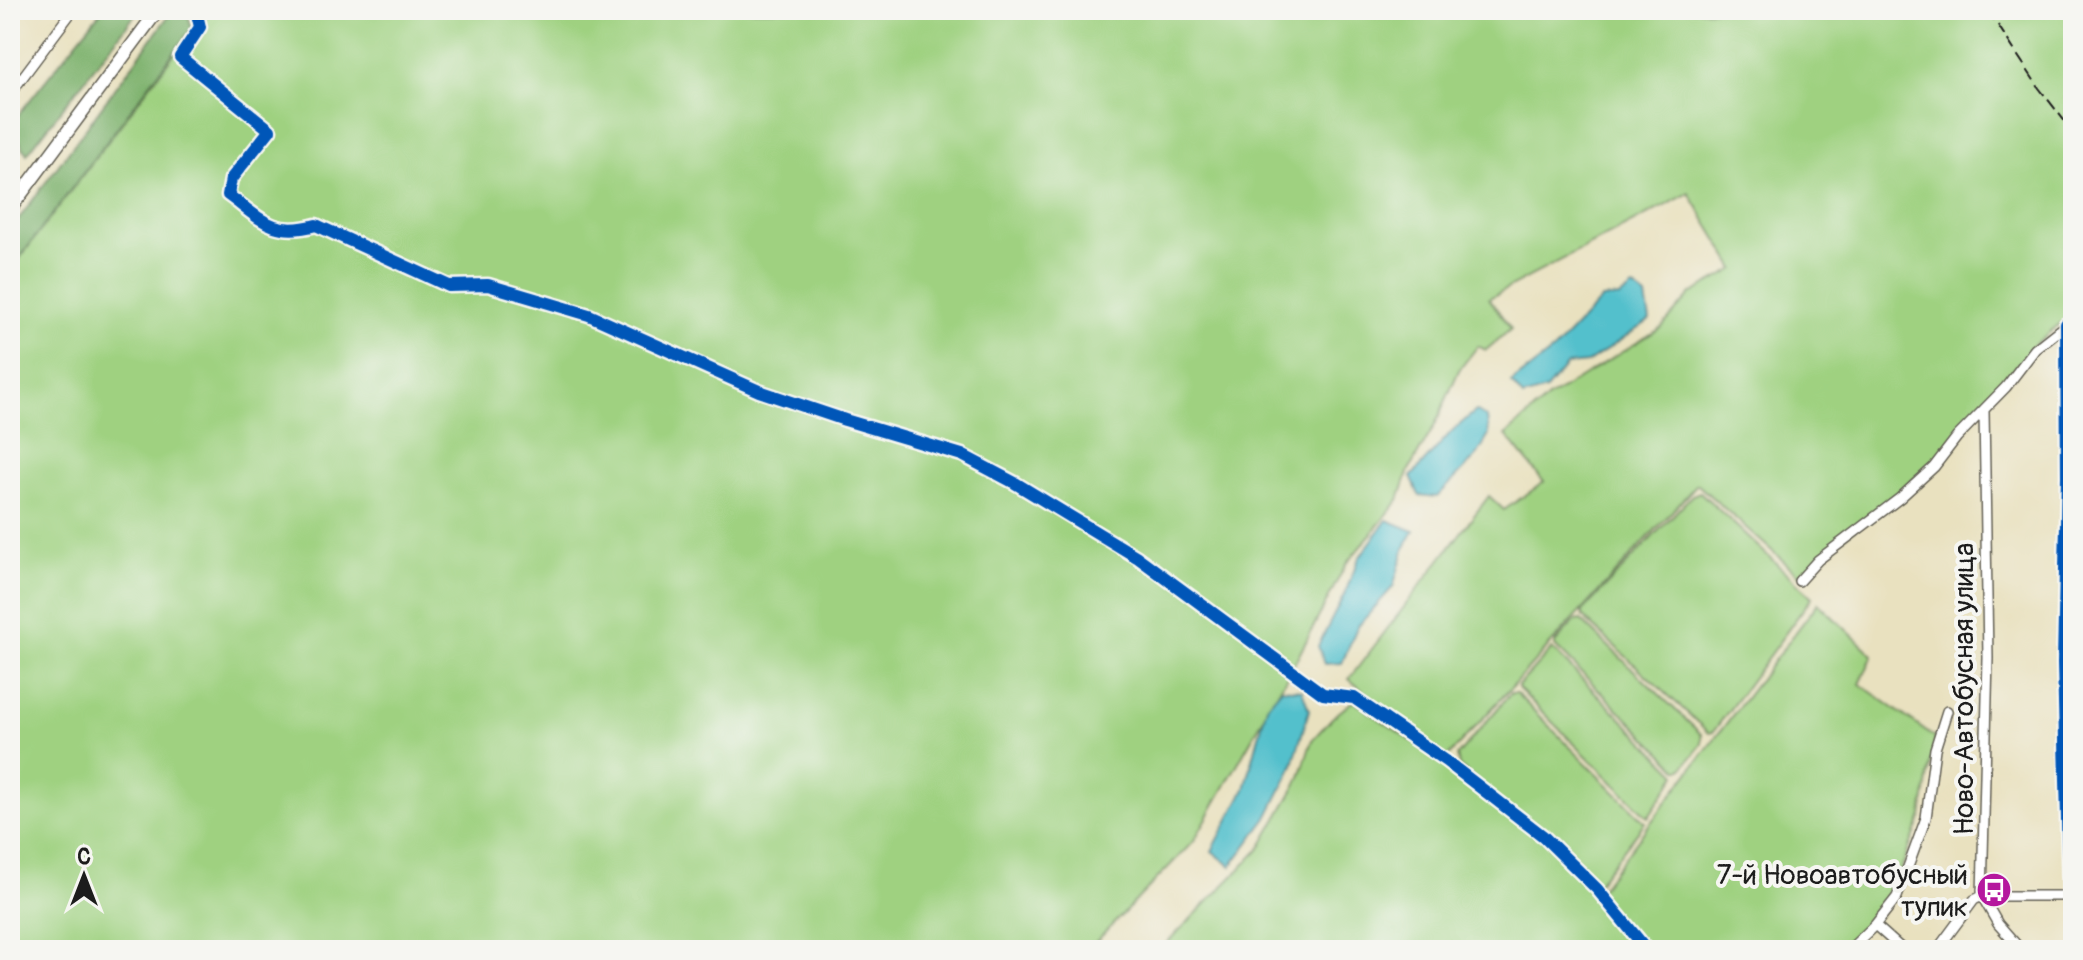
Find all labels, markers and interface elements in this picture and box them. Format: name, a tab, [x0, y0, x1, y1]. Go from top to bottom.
street label: Ново-Автобусная улица	[1947, 543, 1982, 835]
north arrow	[44, 836, 124, 916]
text: С	[77, 843, 91, 871]
place label: 7-й Новоавтобусный тупик	[1717, 858, 1968, 925]
bus stop icon: 7-й Новоавтобусный тупик	[1975, 871, 2013, 909]

